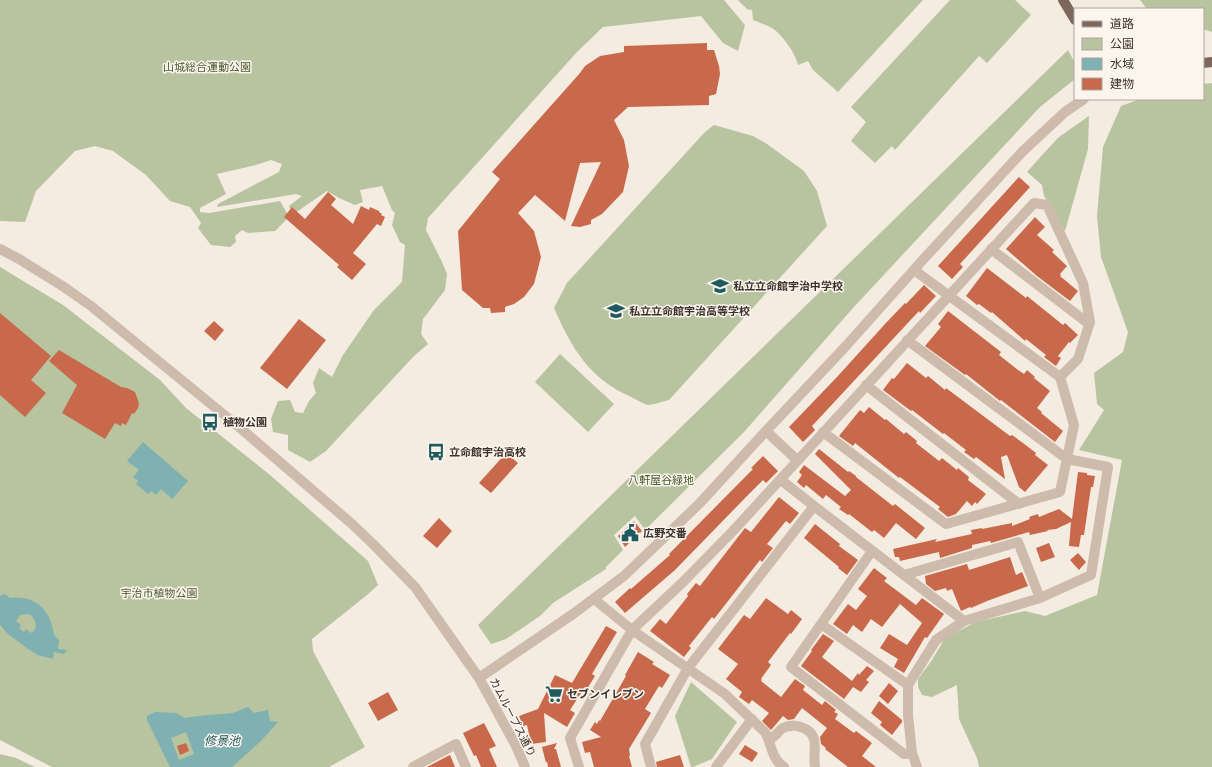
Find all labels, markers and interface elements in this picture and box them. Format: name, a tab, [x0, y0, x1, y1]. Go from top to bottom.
legend	[1074, 8, 1204, 100]
text: 道路	[1110, 17, 1134, 31]
text: 公園	[1110, 37, 1134, 51]
text: 水域	[1110, 57, 1134, 71]
park label: 山城総合運動公園	[163, 61, 251, 74]
text: 建物	[1110, 77, 1134, 91]
school or university icon: 私立立命館宇治中学校	[710, 276, 730, 296]
place label: 私立立命館宇治中学校	[733, 280, 843, 293]
school or university icon: 私立立命館宇治高等学校	[606, 301, 626, 321]
place label: 私立立命館宇治高等学校	[629, 305, 750, 318]
bus stop icon: 植物公園	[200, 412, 220, 432]
place label: 植物公園	[223, 416, 267, 429]
bus stop icon: 立命館宇治高校	[426, 442, 446, 462]
place label: 立命館宇治高校	[449, 446, 526, 459]
park label: 八軒屋谷緑地	[628, 474, 694, 487]
public building icon: 広野交番	[620, 523, 640, 543]
place label: 広野交番	[643, 527, 687, 540]
park label: 宇治市植物公園	[121, 587, 198, 600]
street label: カムループス通り	[487, 675, 538, 759]
supermarket icon: セブンイレブン	[544, 684, 564, 704]
place label: セブンイレブン	[567, 688, 644, 701]
water label: 修景池	[204, 734, 241, 748]

